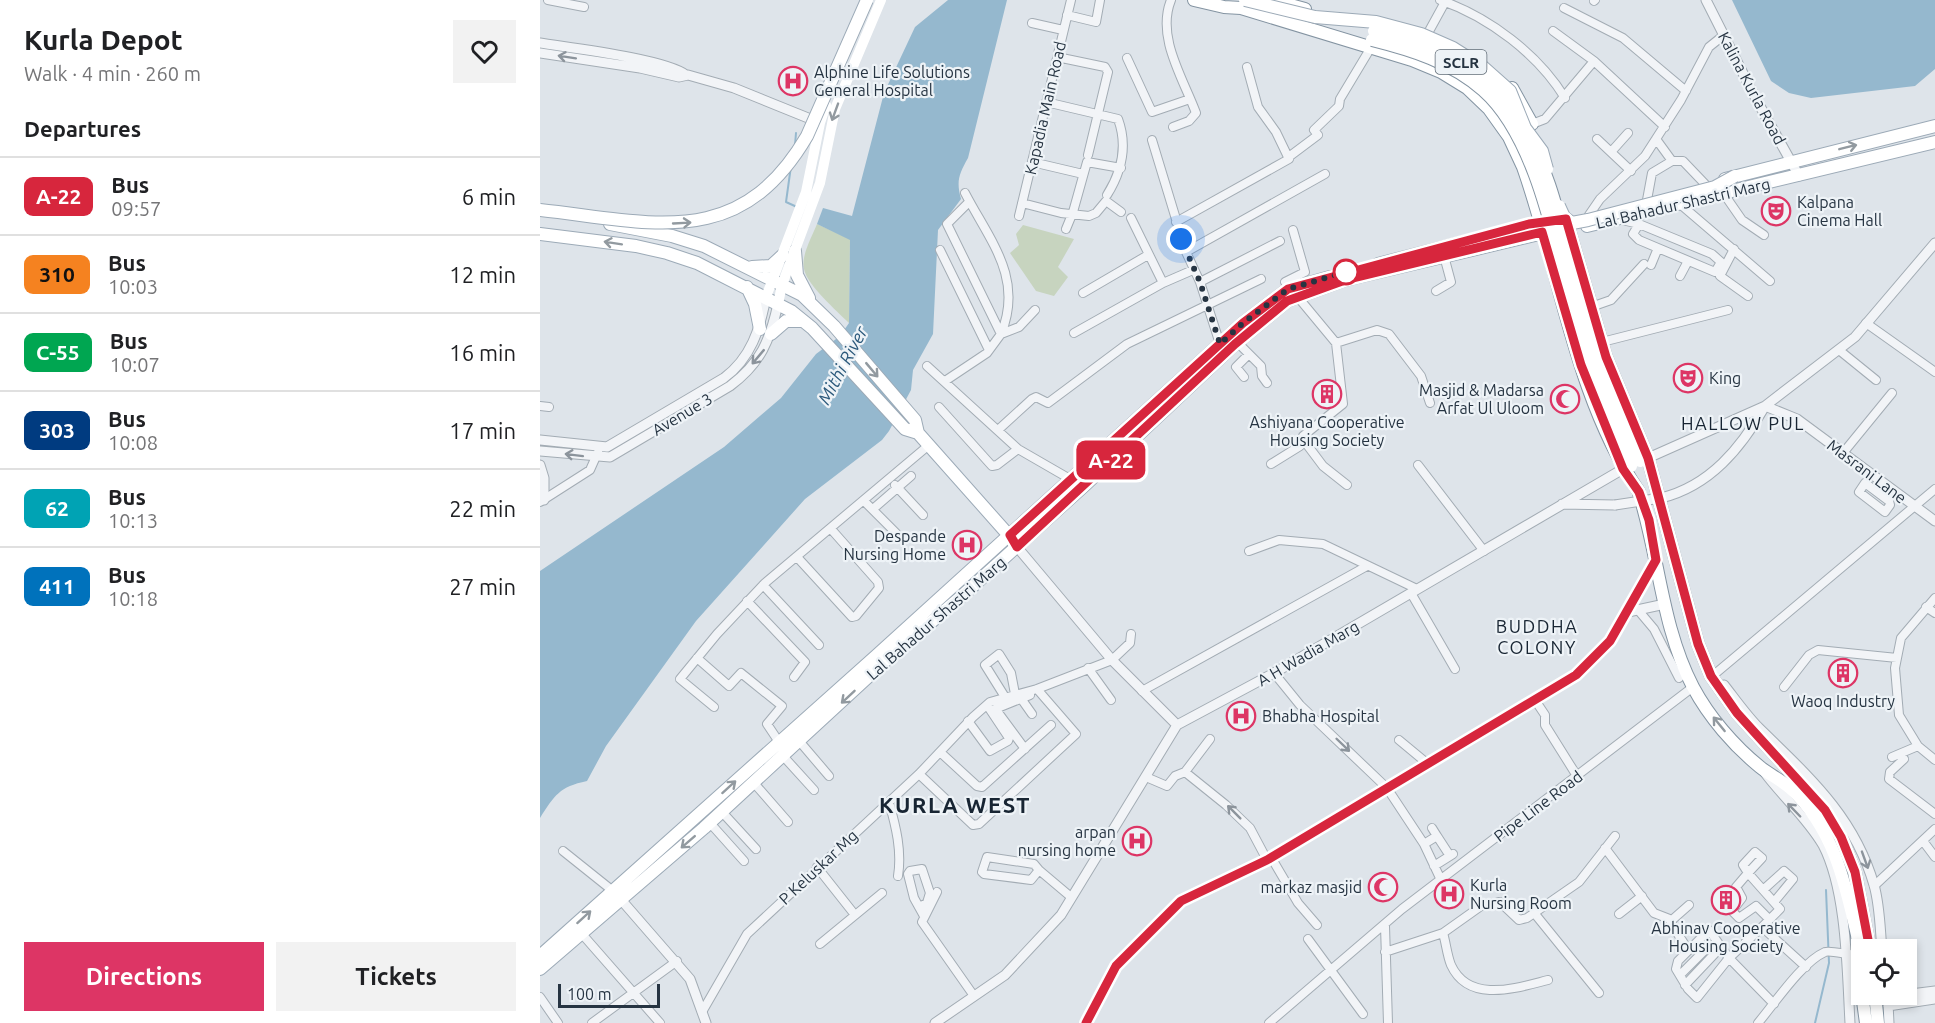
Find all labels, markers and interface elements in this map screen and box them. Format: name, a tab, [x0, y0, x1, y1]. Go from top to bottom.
button: heart	[453, 20, 516, 83]
text: Kurla Depot	[24, 24, 183, 55]
street label: Kalina Kurla Road	[1715, 29, 1789, 147]
street label: Kapadia Main Road	[1021, 40, 1069, 176]
road number: SCLR	[1436, 50, 1486, 74]
one-way arrow	[558, 52, 577, 63]
text: Walk · 4 min · 260 m	[24, 62, 201, 85]
place label: Alphine Life Solutions General Hospital	[814, 63, 970, 99]
hospital icon: Alphine Life Solutions General Hospital	[777, 65, 809, 97]
one-way arrow	[828, 102, 839, 121]
text: Departures	[24, 116, 141, 141]
one-way arrow	[1838, 141, 1857, 152]
text: Bus	[111, 172, 149, 197]
street label: Lal Bahadur Shastri Marg	[1594, 174, 1772, 232]
text: A-22	[36, 184, 81, 208]
text: 6 min	[462, 184, 516, 209]
place label: Kalpana Cinema Hall	[1797, 193, 1882, 229]
theatre icon: Kalpana Cinema Hall	[1760, 195, 1792, 227]
text: 09:57	[111, 197, 161, 220]
one-way arrow	[671, 218, 691, 229]
your location	[1166, 224, 1196, 254]
one-way arrow	[604, 237, 624, 248]
text: Bus	[108, 250, 146, 275]
unlabelled marker	[1333, 259, 1359, 285]
text: 310	[39, 262, 75, 286]
text: 12 min	[449, 262, 516, 287]
text: 10:03	[108, 275, 158, 298]
water label: Mithi River	[813, 322, 871, 407]
text: Bus	[110, 328, 148, 353]
text: C-55	[36, 340, 80, 364]
text: 16 min	[449, 340, 516, 365]
one-way arrow	[751, 349, 764, 365]
text: 10:07	[110, 353, 160, 376]
one-way arrow	[866, 362, 879, 378]
theatre icon: King	[1672, 362, 1704, 394]
place label: King	[1709, 369, 1741, 387]
building icon: Ashiyana Cooperative Housing Society	[1311, 378, 1343, 410]
place label: Masjid & Madarsa Arfat Ul Uloom	[1419, 381, 1544, 417]
mosque icon: Masjid & Madarsa Arfat Ul Uloom	[1549, 383, 1581, 415]
street label: Avenue 3	[649, 389, 715, 439]
text: Bus	[108, 406, 146, 431]
place label: Ashiyana Cooperative Housing Society	[1249, 413, 1405, 449]
district label: HALLOW PUL	[1681, 413, 1805, 433]
text: 303	[39, 418, 75, 442]
text: 17 min	[449, 418, 516, 443]
text: 10:08	[108, 431, 158, 454]
street label: Masrani Lane	[1824, 435, 1910, 507]
line badge: A-22	[1069, 440, 1153, 480]
text: A-22	[1088, 448, 1134, 472]
one-way arrow	[564, 449, 584, 460]
text: Bus	[108, 484, 146, 509]
text: 62	[45, 496, 69, 520]
text: 22 min	[449, 496, 516, 521]
text: 10:13	[108, 509, 158, 532]
place label: Despande Nursing Home	[843, 527, 946, 563]
hospital icon: Despande Nursing Home	[951, 529, 983, 561]
street label: Lal Bahadur Shastri Marg	[863, 553, 1009, 683]
text: Bus	[108, 562, 146, 587]
text: 411	[39, 574, 75, 598]
text: 27 min	[449, 574, 516, 599]
text: 10:18	[108, 587, 158, 610]
district label: BUDDHA COLONY	[1496, 616, 1578, 657]
street label: A H Wadia Marg	[1254, 617, 1362, 689]
building icon: Waoq Industry	[1827, 657, 1859, 689]
one-way arrow	[840, 689, 855, 704]
place label: Waoq Industry	[1791, 692, 1895, 710]
hospital icon: Bhabha Hospital	[1225, 700, 1257, 732]
place label: Bhabha Hospital	[1262, 707, 1379, 725]
one-way arrow	[1712, 717, 1725, 733]
one-way arrow	[1336, 738, 1351, 753]
street label: Pipe Line Road	[1490, 767, 1586, 845]
one-way arrow	[721, 780, 736, 794]
district label: KURLA WEST	[879, 792, 1031, 817]
one-way arrow	[1787, 802, 1802, 817]
one-way arrow	[1226, 805, 1241, 819]
place label: arpan nursing home	[1018, 823, 1116, 859]
hospital icon: arpan nursing home	[1121, 825, 1153, 857]
street label: P Keluskar Mg	[775, 826, 861, 908]
one-way arrow	[681, 835, 696, 849]
one-way arrow	[1861, 851, 1872, 869]
mosque icon: markaz masjid	[1367, 871, 1399, 903]
place label: Kurla Nursing Room	[1470, 876, 1572, 912]
place label: markaz masjid	[1260, 878, 1362, 896]
hospital icon: Kurla Nursing Room	[1433, 878, 1465, 910]
building icon: Abhinav Cooperative Housing Society	[1710, 884, 1742, 916]
one-way arrow	[576, 910, 591, 924]
place label: Abhinav Cooperative Housing Society	[1651, 919, 1801, 955]
map controls	[1851, 939, 1917, 1005]
button: locate	[1851, 939, 1917, 1005]
button: Directions	[24, 942, 264, 1011]
button: Tickets	[276, 942, 516, 1011]
scale bar	[558, 981, 660, 1008]
text: 100 m	[567, 985, 612, 1003]

